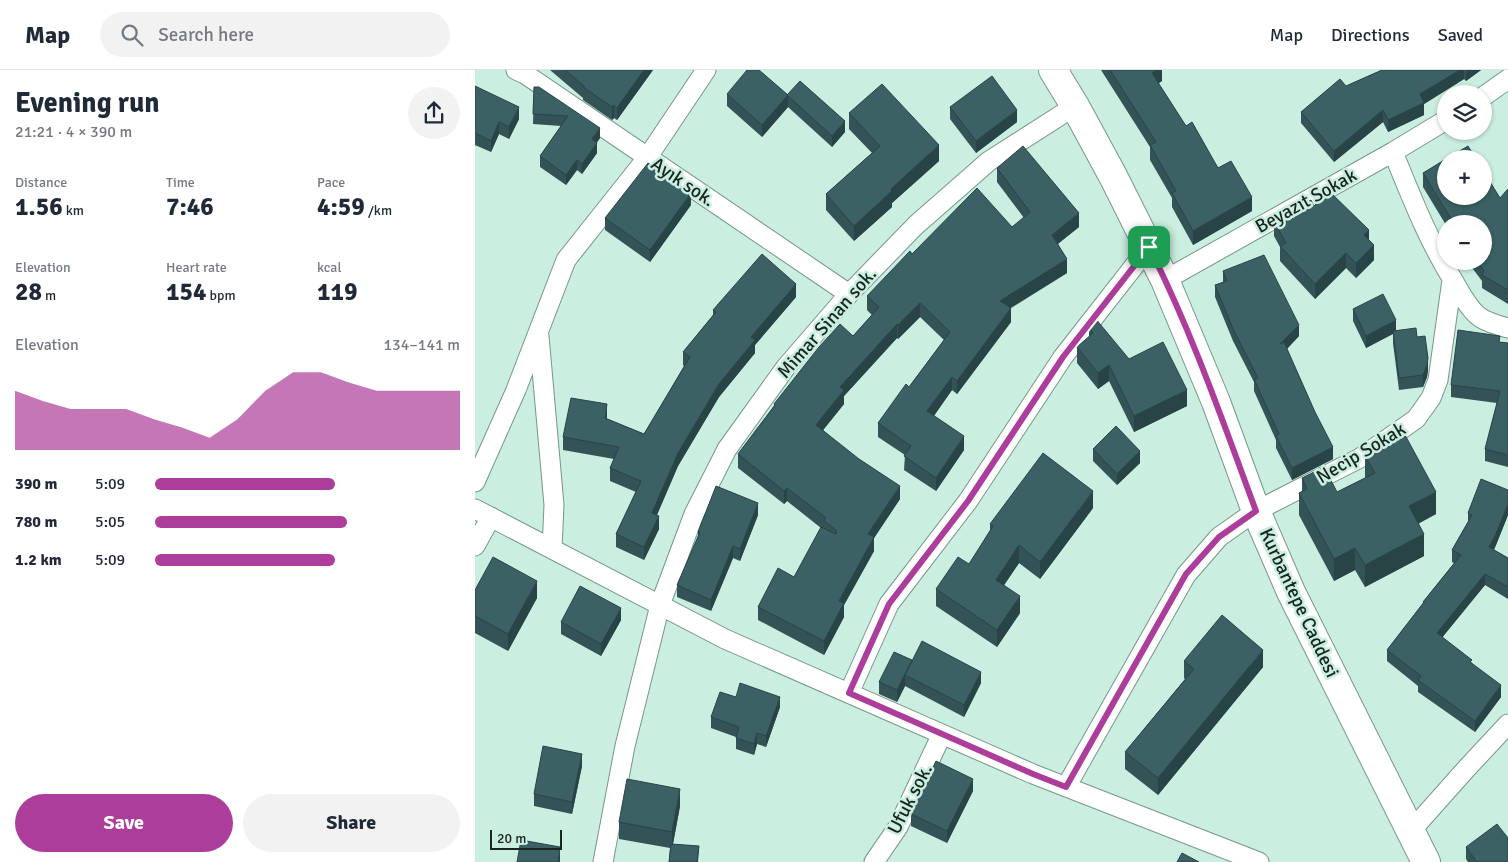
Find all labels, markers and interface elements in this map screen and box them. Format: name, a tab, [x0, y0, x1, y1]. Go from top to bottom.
search box	[100, 12, 450, 57]
text: Map	[25, 20, 70, 50]
icon: search	[118, 21, 146, 49]
text: Search here	[158, 23, 254, 47]
text: Map	[1270, 24, 1303, 46]
text: Directions	[1331, 24, 1410, 46]
text: Saved	[1438, 24, 1483, 46]
map controls	[1437, 85, 1492, 270]
button: layers	[1437, 85, 1492, 140]
text: Evening run	[15, 86, 160, 120]
button: share	[408, 87, 460, 139]
text: 21:21 · 4 × 390 m	[15, 122, 132, 142]
button: +	[1437, 150, 1492, 205]
street label: Ayık sok.	[646, 152, 720, 212]
street label: Beyazıt Sokak	[1251, 163, 1361, 239]
text: Distance	[15, 174, 67, 191]
text: Time	[166, 174, 195, 191]
text: Pace	[317, 174, 345, 191]
text: 1.56	[15, 191, 63, 222]
text: 7:46	[166, 191, 214, 222]
text: 4:59	[317, 191, 365, 222]
text: km	[63, 202, 84, 219]
text: /km	[365, 202, 392, 219]
button: −	[1437, 215, 1492, 270]
pin	[1128, 226, 1170, 268]
icon: arrive	[1135, 233, 1163, 261]
text: Elevation	[15, 259, 71, 276]
text: Heart rate	[166, 259, 227, 276]
text: kcal	[317, 259, 342, 276]
street label: Mimar Sinan sok.	[772, 263, 882, 383]
text: 28	[15, 276, 42, 307]
text: 154	[166, 276, 207, 307]
text: 119	[317, 276, 358, 307]
text: m	[42, 287, 56, 304]
text: bpm	[207, 287, 236, 304]
text: Elevation	[15, 335, 79, 355]
text: 134–141 m	[383, 335, 460, 355]
street label: Necip Sokak	[1312, 417, 1410, 489]
text: 390 m	[15, 474, 57, 494]
text: 5:09	[95, 474, 125, 494]
text: 780 m	[15, 512, 57, 532]
text: 5:05	[95, 512, 125, 532]
street label: Kurbantepe Caddesi	[1254, 524, 1344, 682]
text: 1.2 km	[15, 550, 62, 570]
text: 5:09	[95, 550, 125, 570]
street label: Ufuk sok.	[882, 760, 938, 838]
button: Save	[15, 794, 233, 852]
button: Share	[243, 794, 460, 852]
scale bar	[490, 827, 563, 850]
text: 20 m	[497, 830, 526, 847]

